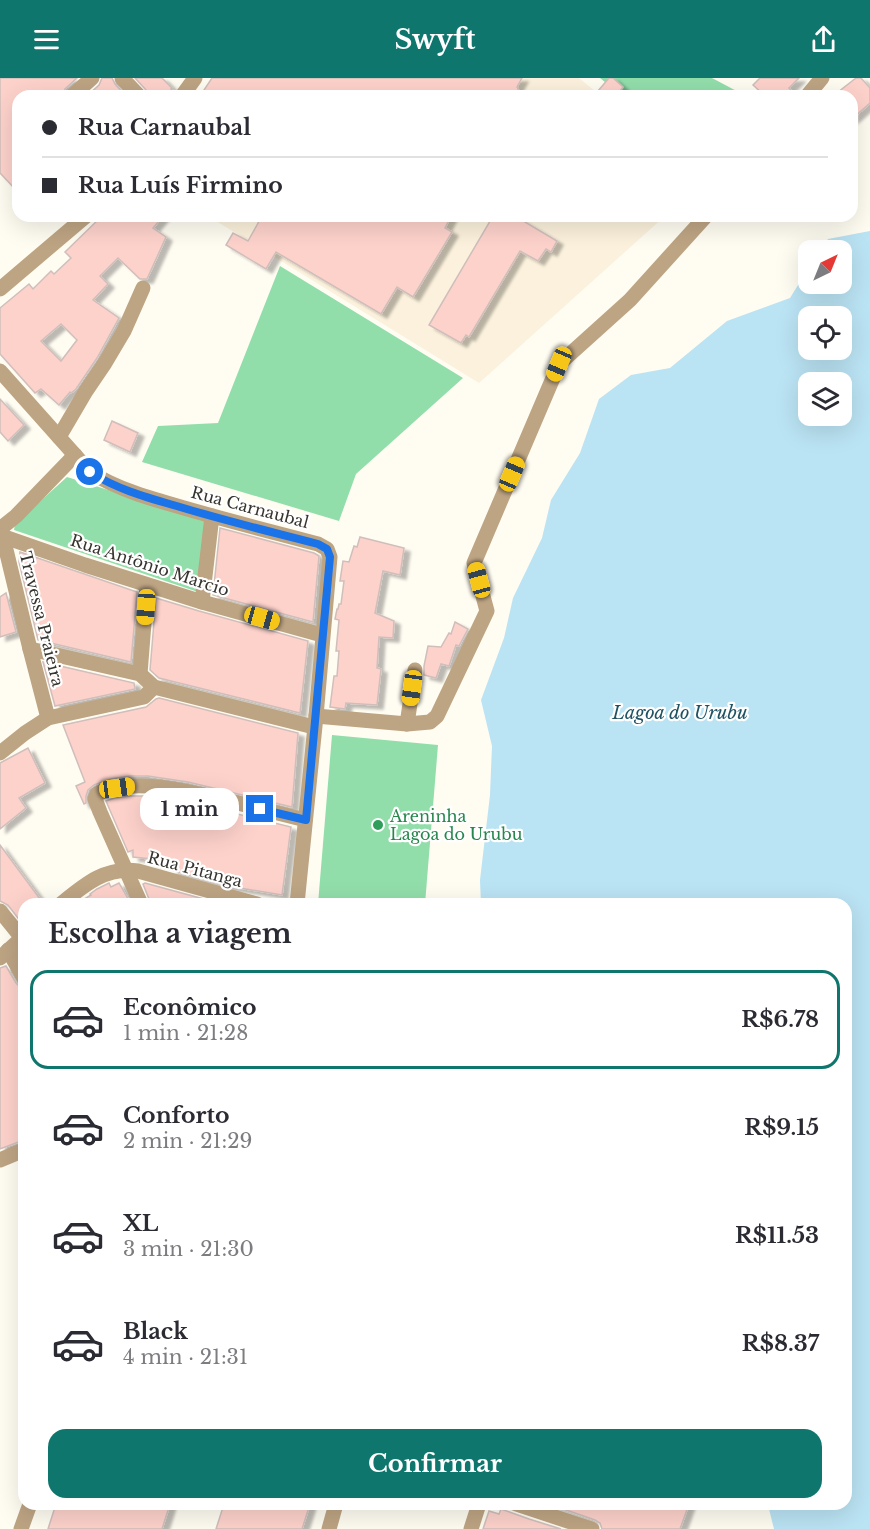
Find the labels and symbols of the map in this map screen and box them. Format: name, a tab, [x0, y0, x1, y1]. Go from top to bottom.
north arrow	[798, 240, 852, 294]
car	[544, 344, 574, 384]
car	[497, 454, 527, 494]
route start	[76, 458, 103, 485]
street label: Rua Carnaubal	[189, 482, 311, 532]
street label: Rua Antônio Marcio	[68, 530, 232, 600]
street label: Travessa Praieira	[16, 549, 68, 689]
car	[466, 560, 492, 600]
car	[136, 588, 156, 626]
car	[242, 604, 282, 632]
car	[401, 669, 423, 707]
water label: Lagoa do Urubu	[611, 702, 748, 724]
car	[98, 777, 136, 799]
callout: 1 min	[140, 788, 239, 830]
route end	[246, 795, 273, 822]
place label: Areninha Lagoa do Urubu	[389, 806, 523, 844]
marker: Areninha Lagoa do Urubu	[371, 818, 385, 832]
street label: Rua Pitanga	[145, 847, 245, 891]

